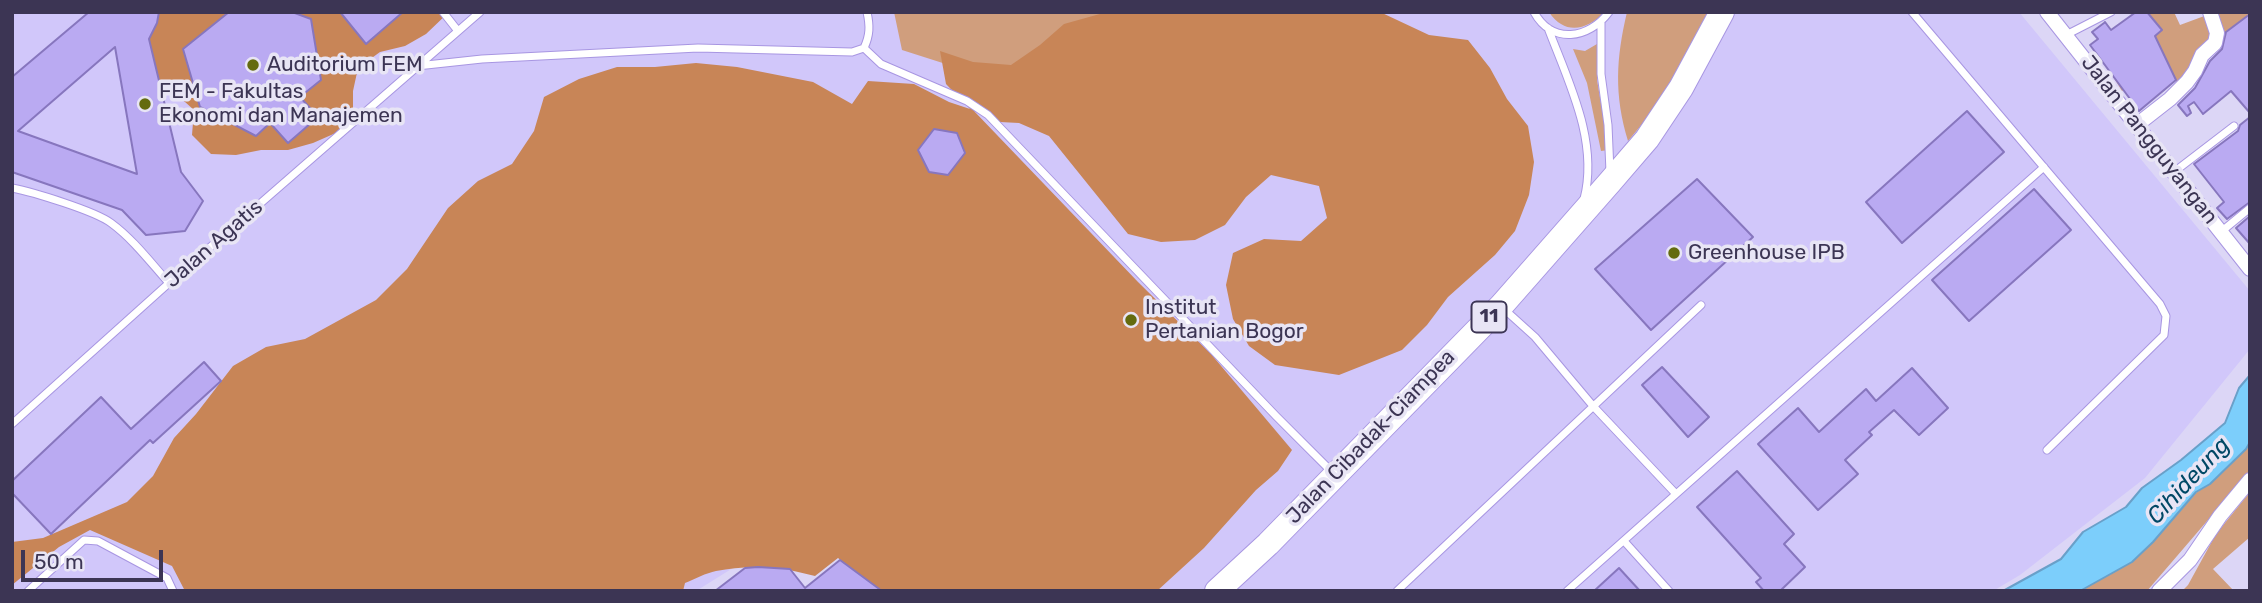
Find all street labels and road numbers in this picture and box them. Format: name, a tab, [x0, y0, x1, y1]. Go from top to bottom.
street label: Jalan Pangguyangan	[2075, 51, 2223, 229]
street label: Jalan Agatis	[160, 195, 268, 293]
road number: 11	[1472, 302, 1506, 332]
street label: Jalan Cibadak-Ciampea	[1281, 345, 1461, 529]

